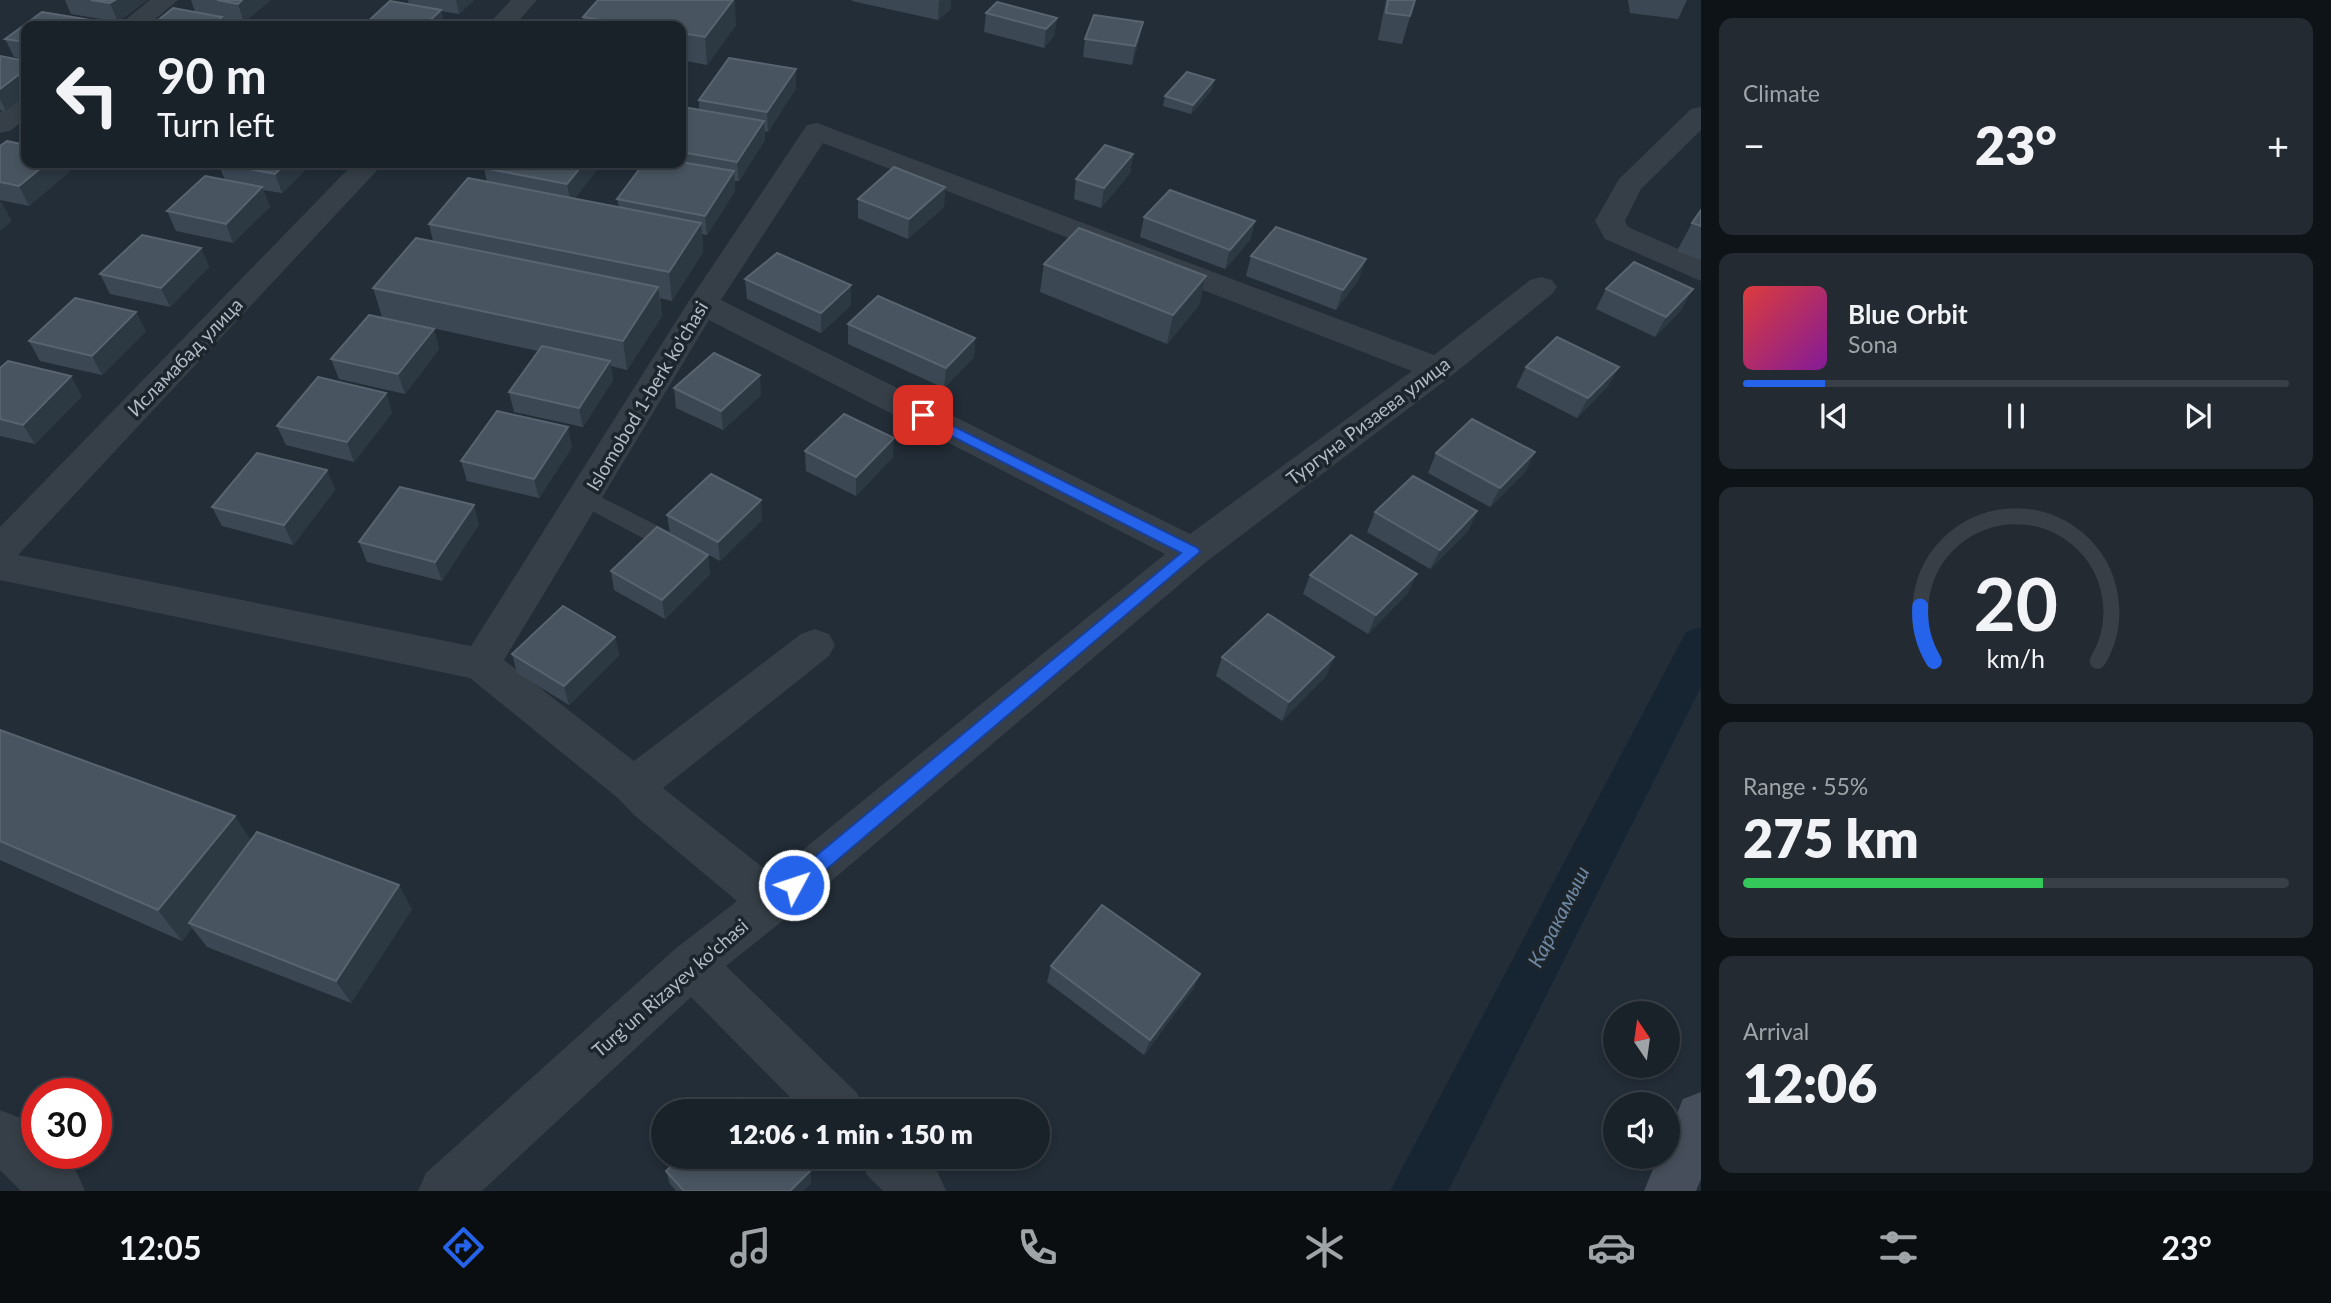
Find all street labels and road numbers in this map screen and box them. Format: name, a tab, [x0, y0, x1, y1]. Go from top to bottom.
street label: Исламабад улица	[122, 293, 247, 421]
street label: Islomobod 1-berk ko'chasi	[581, 297, 712, 495]
street label: Тургуна Ризаева улица	[1282, 352, 1454, 490]
street label: Turg'un Rizayev ko'chasi	[587, 914, 752, 1062]

